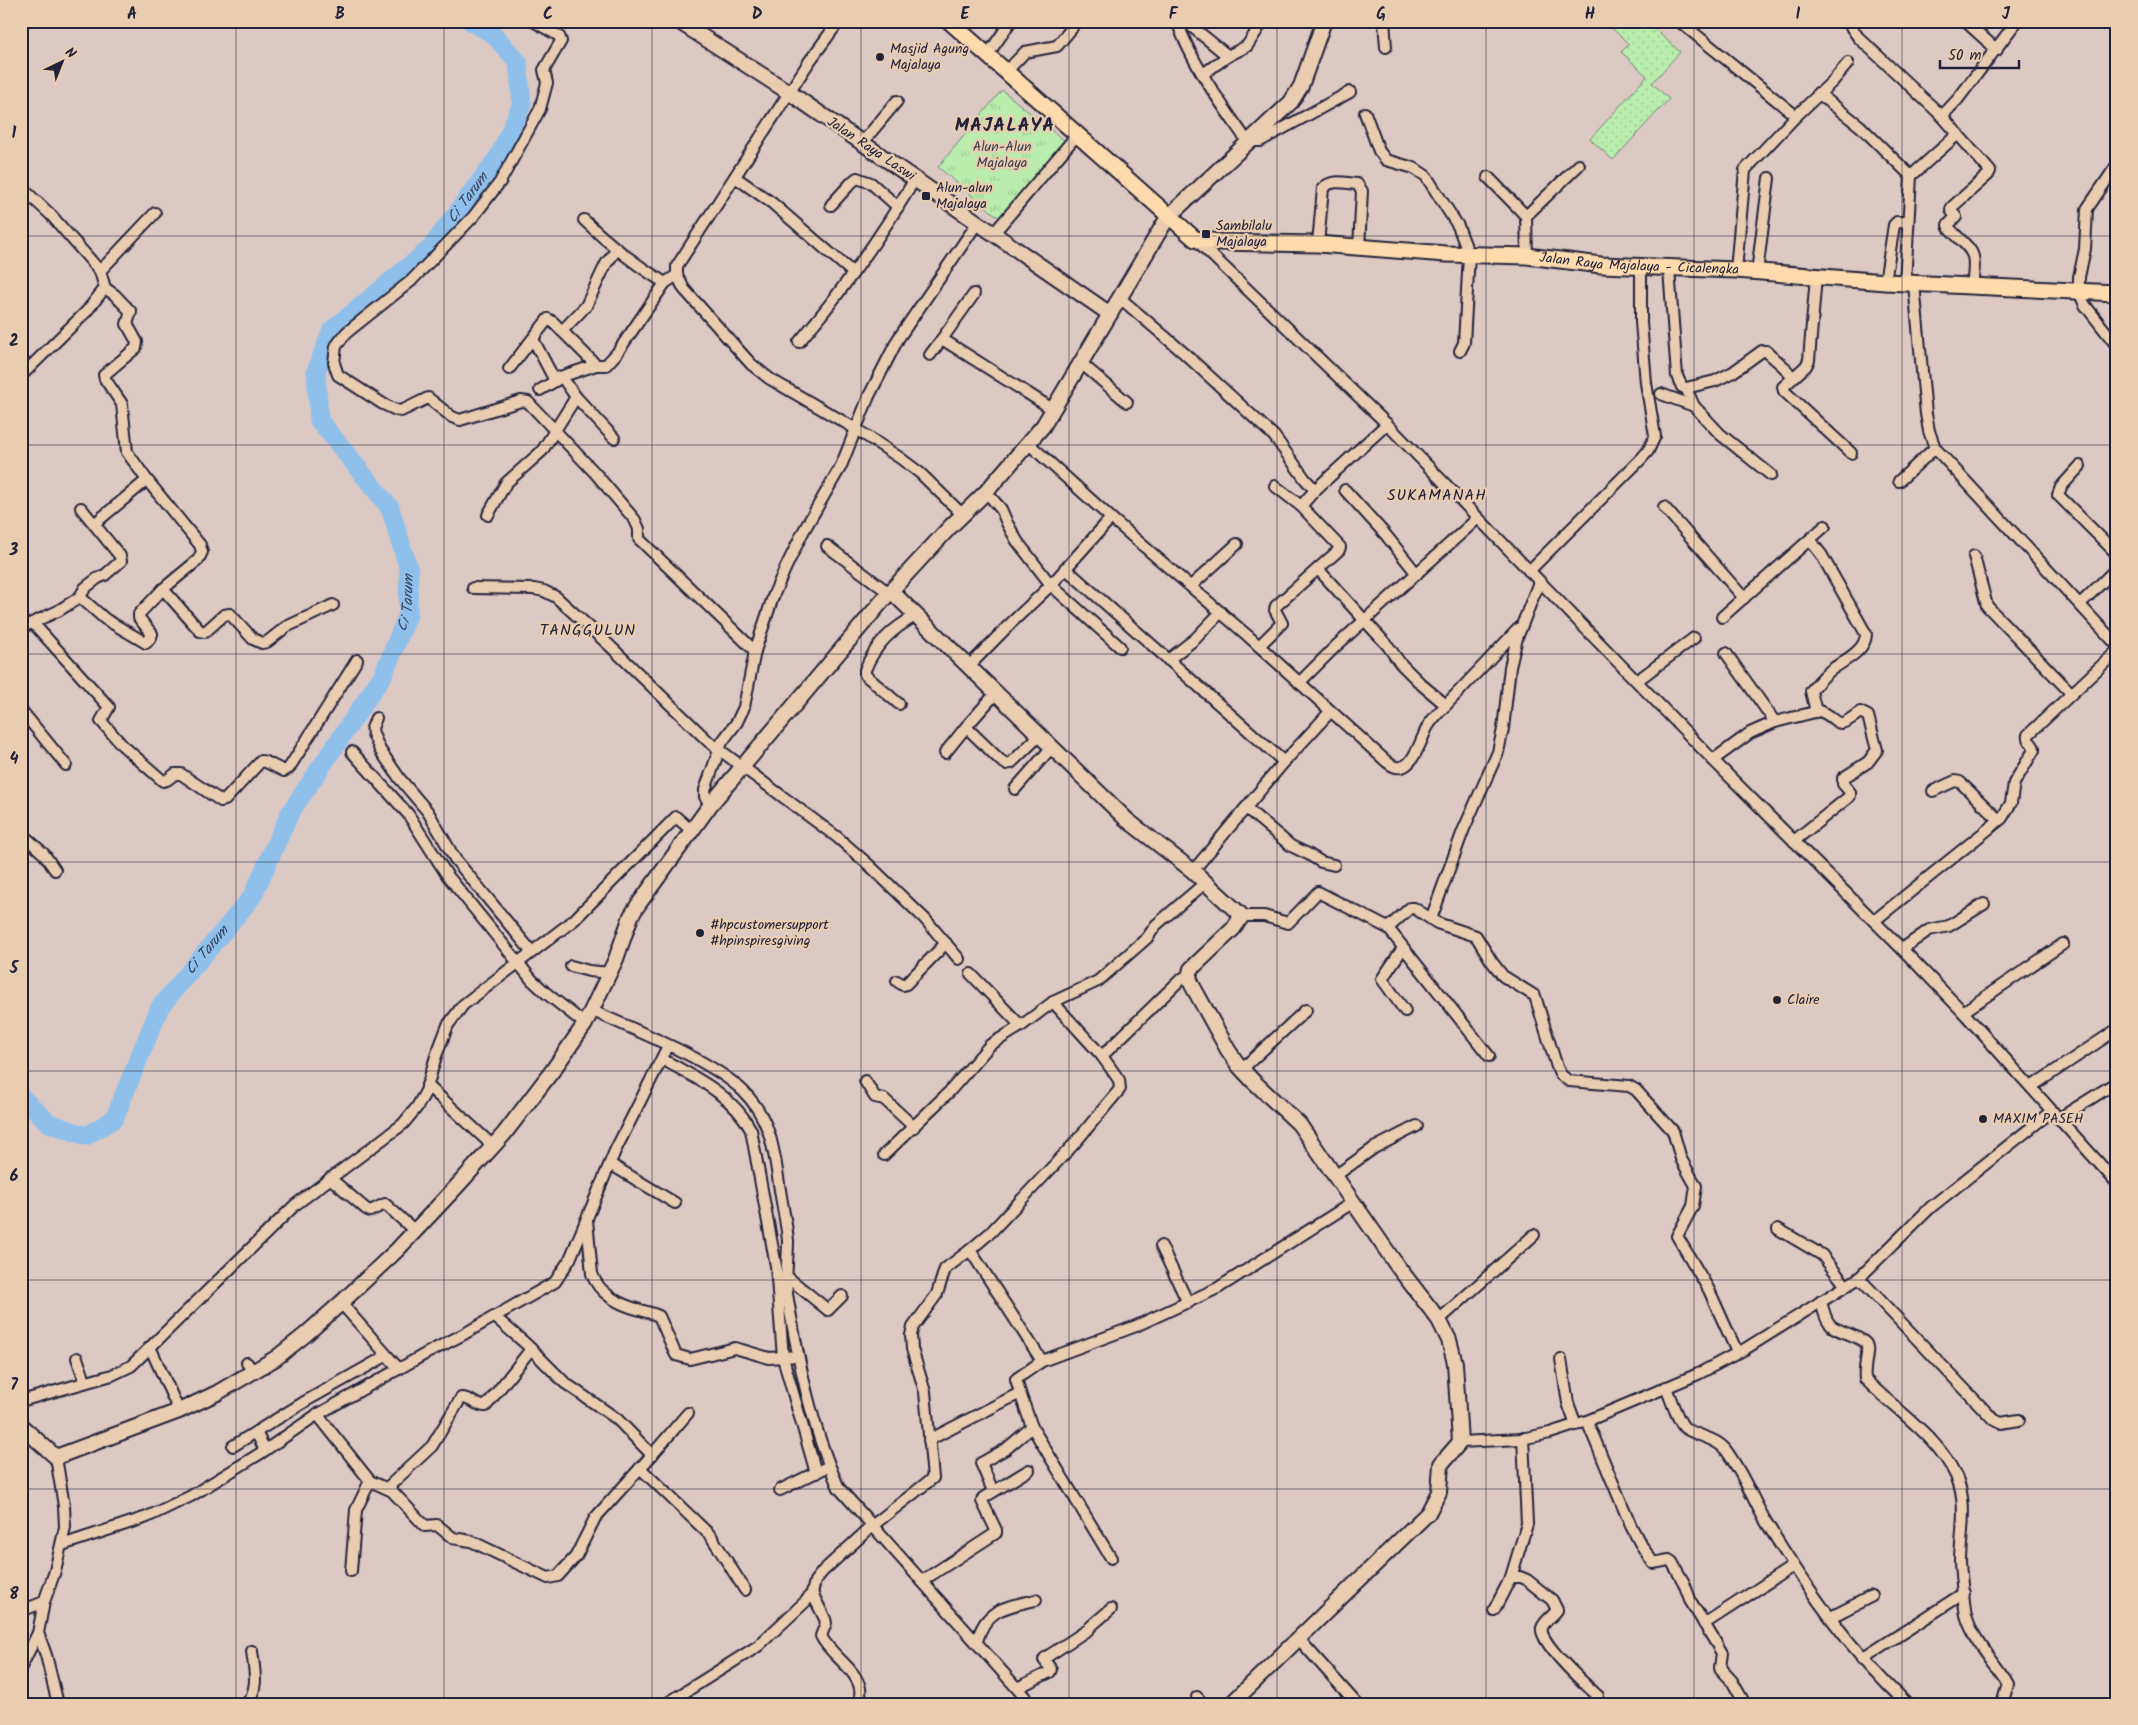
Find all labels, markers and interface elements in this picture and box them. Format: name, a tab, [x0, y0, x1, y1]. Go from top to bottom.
text: A	[127, 2, 137, 27]
text: B	[335, 2, 345, 27]
text: C	[543, 2, 553, 27]
text: D	[752, 2, 763, 27]
text: E	[961, 2, 971, 27]
text: F	[1169, 2, 1179, 27]
text: G	[1376, 2, 1386, 27]
text: H	[1585, 2, 1595, 27]
text: I	[1796, 2, 1801, 27]
text: J	[2002, 2, 2011, 27]
north arrow	[38, 38, 88, 88]
place label: Masjid Agung Majalaya	[890, 38, 969, 76]
scale bar	[1940, 38, 2019, 70]
text: N	[59, 42, 81, 64]
text: 50 m	[1948, 44, 1982, 68]
marker: Masjid Agung Majalaya	[874, 51, 886, 63]
street label: Jalan Raya Laswi	[822, 111, 920, 187]
district label: MAJALAYA	[955, 111, 1055, 141]
text: 1	[12, 121, 17, 146]
park label: Alun-Alun Majalaya	[973, 136, 1031, 174]
water label: Ci Tarum	[441, 167, 495, 228]
place label: Alun-alun Majalaya	[936, 177, 993, 215]
marker: Alun-alun Majalaya	[920, 190, 932, 202]
place label: Sambilalu Majalaya	[1216, 215, 1272, 253]
marker: Sambilalu Majalaya	[1200, 228, 1212, 240]
street label: Jalan Raya Majalaya - Cicalengka	[1538, 247, 1739, 281]
text: 2	[9, 329, 19, 354]
district label: SUKAMANAH	[1387, 483, 1487, 508]
text: 3	[9, 538, 19, 563]
water label: Ci Tarum	[390, 573, 421, 635]
district label: TANGGULUN	[540, 618, 636, 643]
text: 4	[10, 747, 19, 772]
place label: #hpcustomersupport #hpinspiresgiving	[710, 914, 829, 952]
water label: Ci Tarum	[180, 920, 236, 980]
marker: #hpcustomersupport #hpinspiresgiving	[694, 927, 706, 939]
text: 5	[9, 956, 20, 981]
place label: Claire	[1787, 989, 1820, 1011]
marker: Claire	[1771, 994, 1783, 1006]
place label: MAXIM PASEH	[1993, 1108, 2083, 1130]
marker: MAXIM PASEH	[1977, 1113, 1989, 1125]
text: 6	[10, 1164, 19, 1189]
text: 7	[10, 1373, 18, 1398]
text: 8	[9, 1582, 19, 1607]

